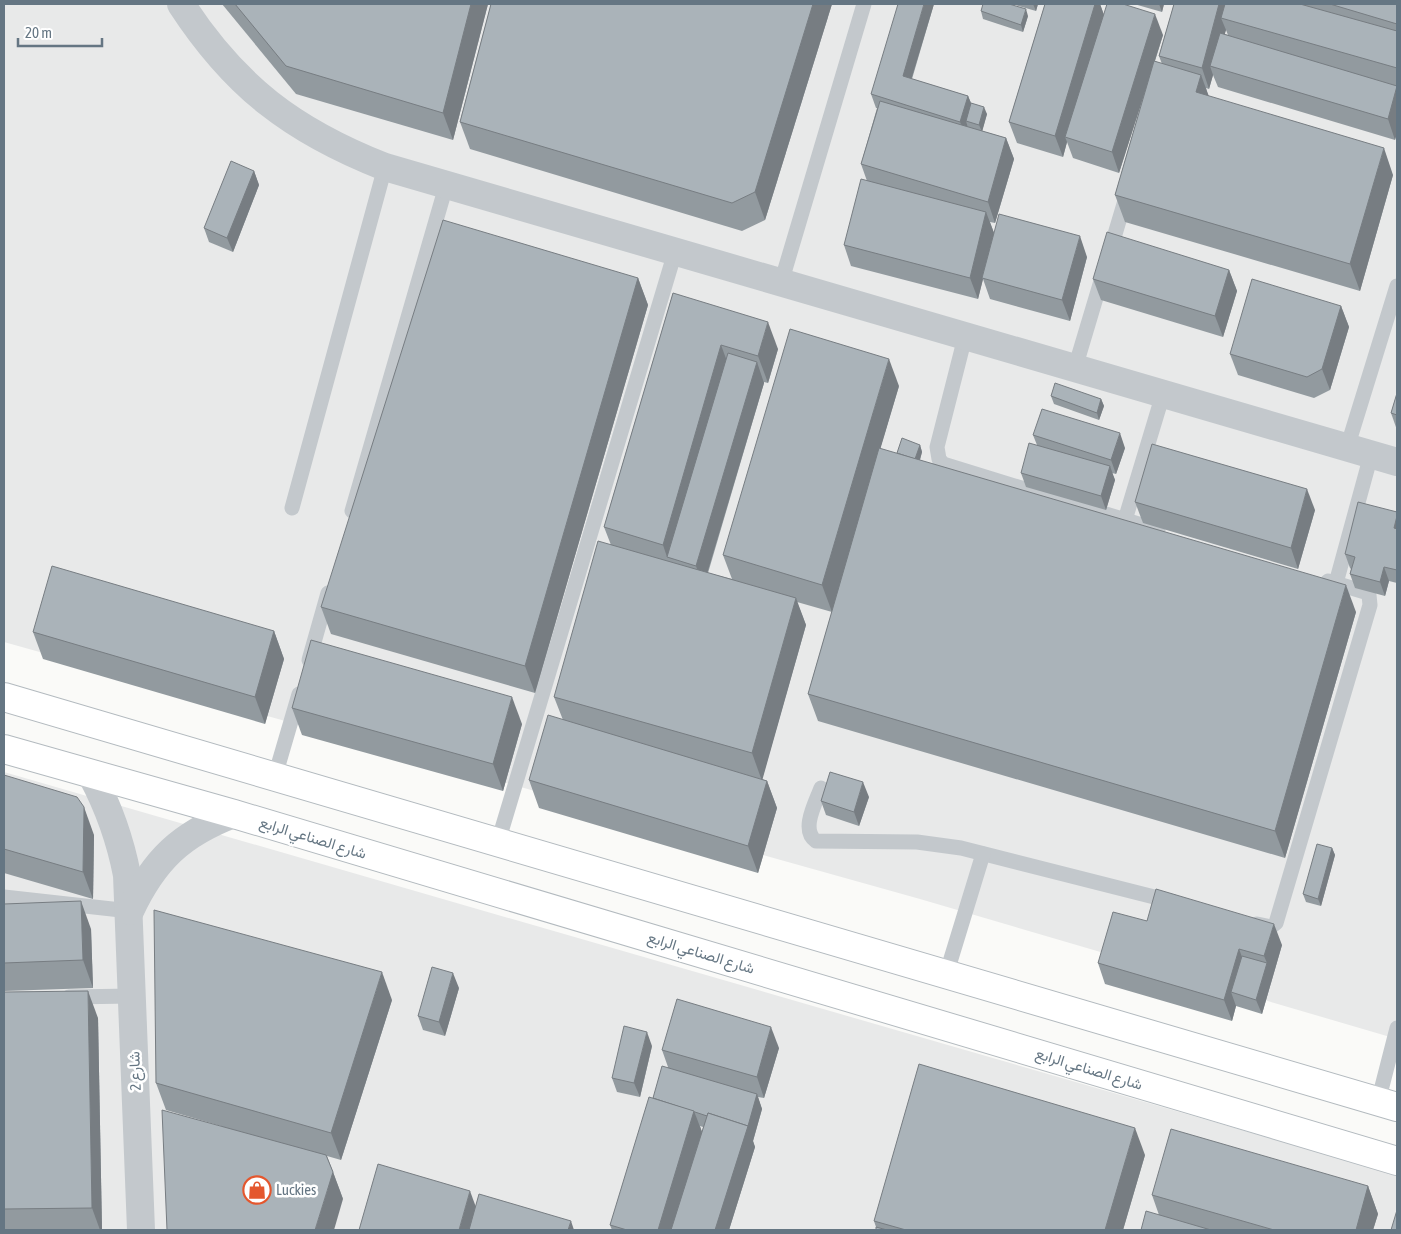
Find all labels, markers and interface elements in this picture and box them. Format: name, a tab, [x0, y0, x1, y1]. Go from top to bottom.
scale bar	[18, 15, 101, 47]
text: 20 m	[25, 24, 52, 41]
street label: شارع الصناعي الرابع	[256, 813, 369, 867]
street label: شارع الصناعي الرابع	[644, 928, 757, 982]
street label: شارع الصناعي الرابع	[1032, 1044, 1145, 1098]
street label: شارع 2	[125, 1051, 147, 1091]
shop icon: Luckies	[242, 1175, 272, 1205]
place label: Luckies	[276, 1181, 316, 1198]

